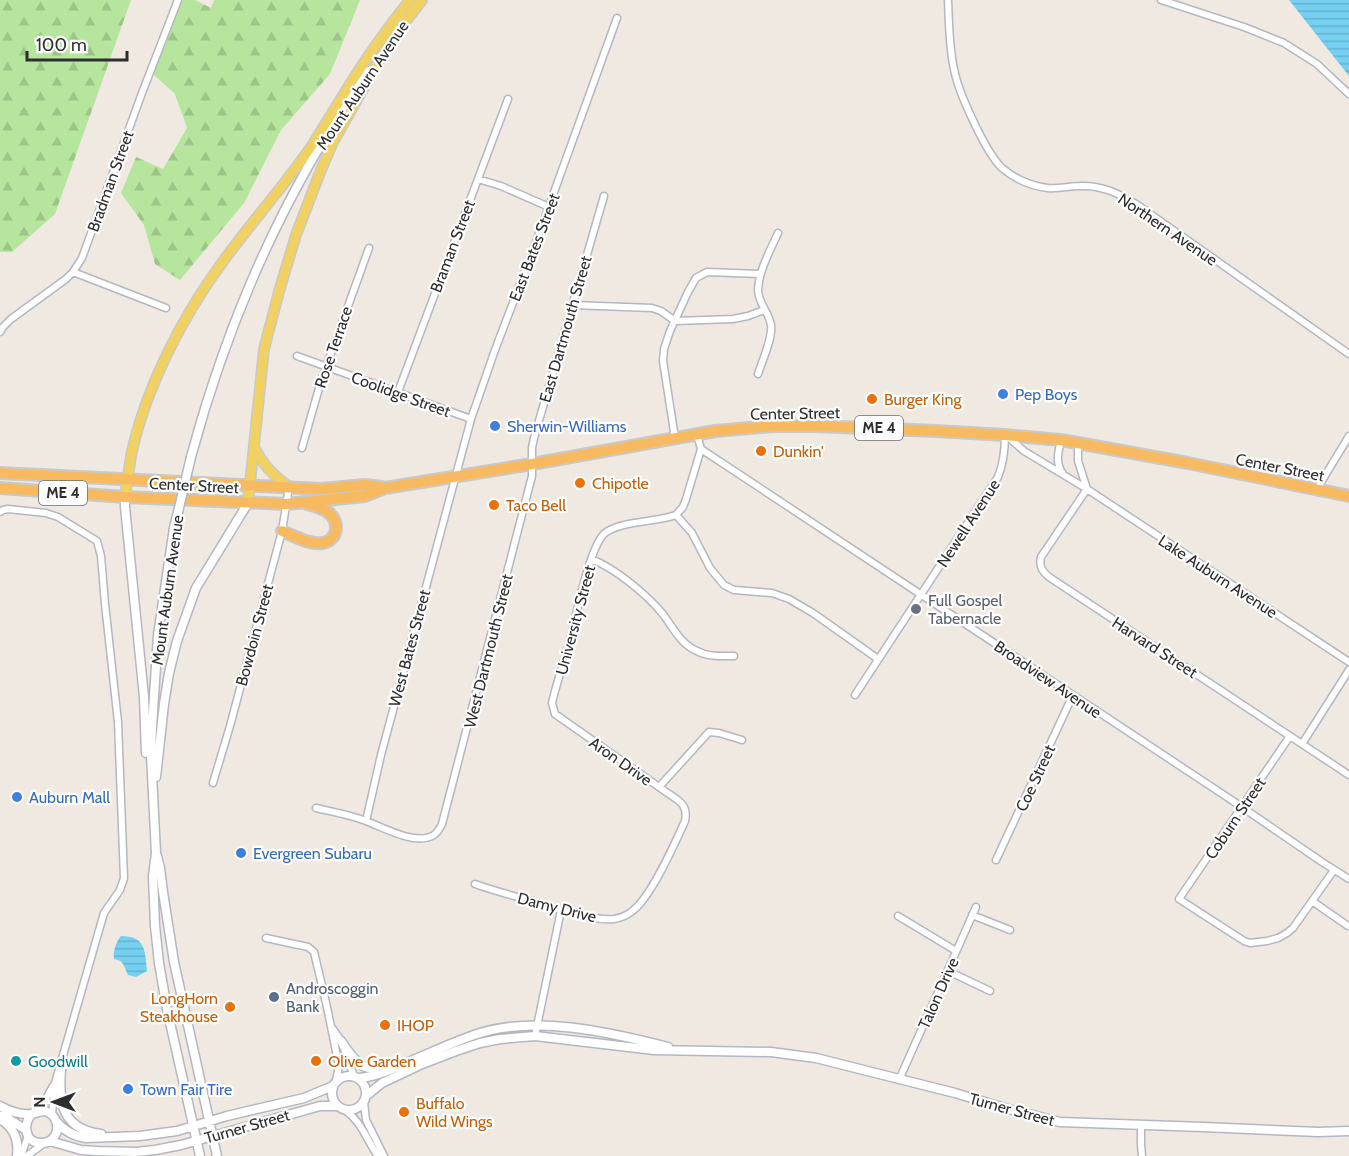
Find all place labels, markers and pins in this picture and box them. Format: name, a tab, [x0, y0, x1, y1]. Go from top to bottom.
place label: Pep Boys	[1015, 385, 1078, 404]
marker: Pep Boys	[996, 387, 1010, 401]
place label: Burger King	[884, 390, 962, 409]
marker: Burger King	[865, 392, 879, 406]
place label: Sherwin-Williams	[507, 417, 627, 436]
marker: Sherwin-Williams	[488, 419, 502, 433]
place label: Dunkin'	[773, 442, 824, 461]
marker: Dunkin'	[754, 444, 768, 458]
place label: Chipotle	[592, 474, 649, 493]
marker: Chipotle	[573, 476, 587, 490]
place label: Taco Bell	[506, 496, 566, 515]
marker: Taco Bell	[487, 498, 501, 512]
place label: Full Gospel Tabernacle	[928, 591, 1002, 628]
marker: Full Gospel Tabernacle	[909, 602, 923, 616]
place label: Auburn Mall	[29, 788, 110, 807]
marker: Auburn Mall	[10, 790, 24, 804]
place label: Evergreen Subaru	[253, 844, 372, 863]
marker: Evergreen Subaru	[234, 846, 248, 860]
place label: Androscoggin Bank	[286, 979, 379, 1016]
place label: LongHorn Steakhouse	[140, 989, 218, 1026]
marker: Androscoggin Bank	[267, 990, 281, 1004]
marker: LongHorn Steakhouse	[223, 1000, 237, 1014]
place label: IHOP	[397, 1016, 434, 1035]
marker: IHOP	[378, 1018, 392, 1032]
place label: Goodwill	[28, 1052, 88, 1071]
place label: Olive Garden	[328, 1052, 416, 1071]
marker: Goodwill	[9, 1054, 23, 1068]
marker: Olive Garden	[309, 1054, 323, 1068]
place label: Town Fair Tire	[140, 1080, 232, 1099]
marker: Town Fair Tire	[121, 1082, 135, 1096]
place label: Buffalo Wild Wings	[416, 1094, 493, 1131]
marker: Buffalo Wild Wings	[397, 1105, 411, 1119]

